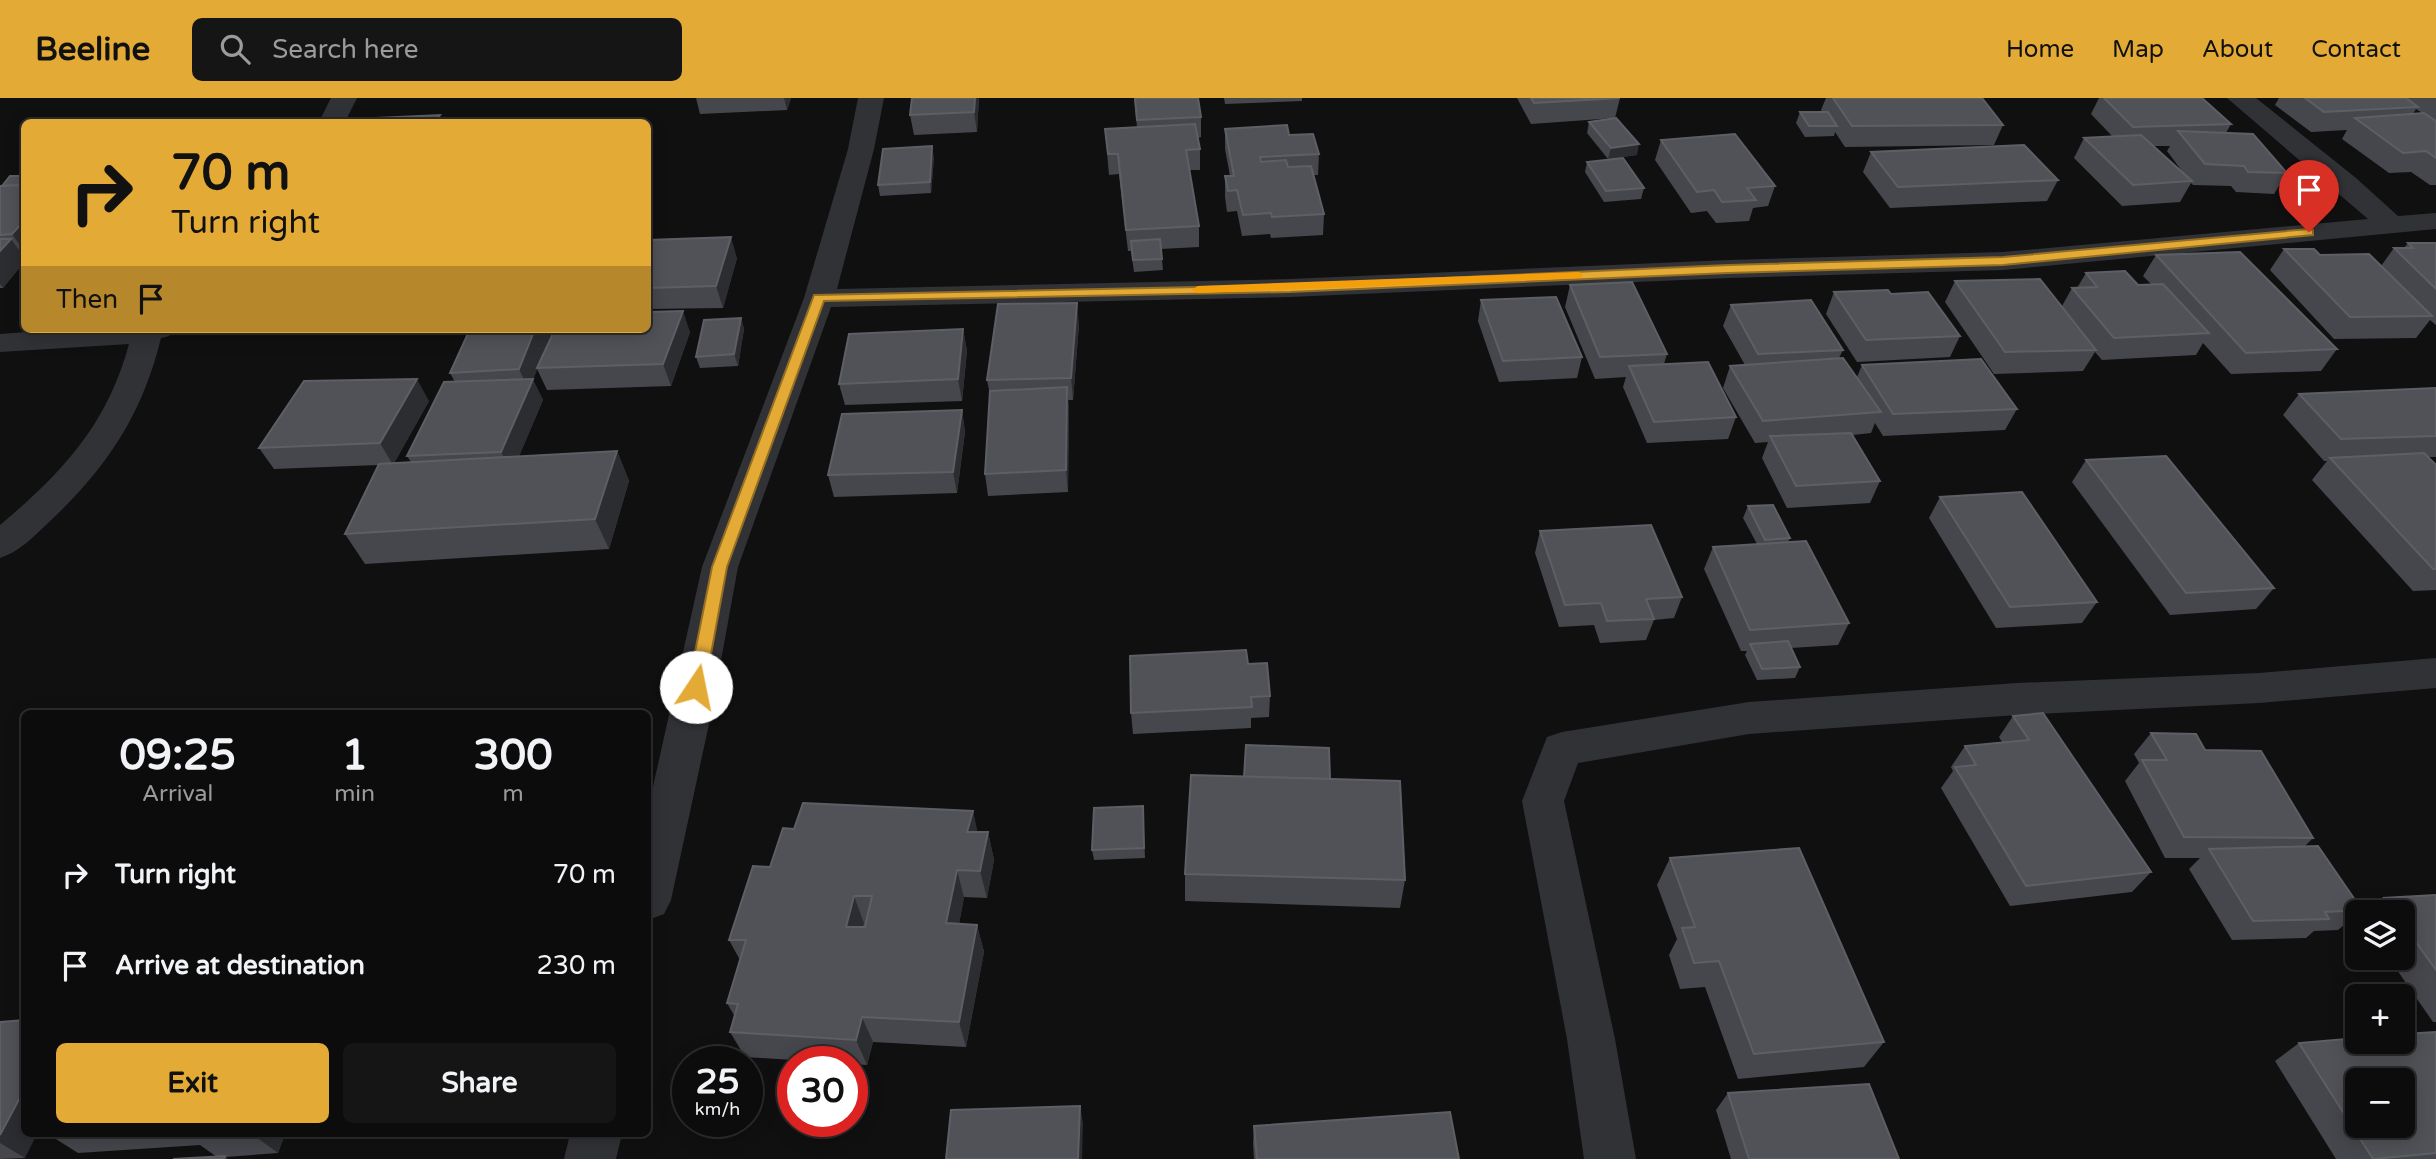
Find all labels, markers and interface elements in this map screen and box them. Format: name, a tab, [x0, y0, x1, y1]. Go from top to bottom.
search box	[192, 18, 682, 81]
text: Beeline	[35, 30, 150, 69]
icon: search	[216, 30, 254, 68]
text: Search here	[272, 34, 418, 65]
text: Home	[2006, 35, 2074, 64]
text: Map	[2112, 35, 2164, 64]
text: About	[2202, 35, 2273, 64]
text: Contact	[2311, 35, 2401, 64]
text: 70 m	[171, 144, 290, 203]
icon: right	[56, 147, 147, 238]
pin	[2279, 160, 2339, 232]
icon: arrive	[2290, 171, 2328, 209]
text: Turn right	[171, 204, 320, 242]
icon: arrive	[132, 280, 170, 318]
text: Then	[56, 284, 118, 315]
position arrow	[659, 650, 733, 724]
text: 09:25	[119, 730, 236, 781]
text: 1	[341, 730, 368, 781]
text: 300	[473, 730, 553, 781]
text: Arrival	[142, 780, 213, 808]
text: min	[334, 780, 375, 808]
text: m	[502, 780, 524, 808]
icon: right	[56, 856, 94, 894]
text: Turn right	[115, 859, 236, 890]
text: 70 m	[553, 859, 616, 890]
map controls	[2345, 900, 2415, 1138]
button: layers	[2345, 900, 2415, 970]
icon: arrive	[56, 947, 94, 985]
text: Arrive at destination	[115, 950, 365, 981]
text: 230 m	[536, 950, 616, 981]
button: +	[2345, 984, 2415, 1054]
button: Exit	[56, 1043, 329, 1123]
button: Share	[343, 1043, 616, 1123]
speed limit sign: 30	[777, 1046, 868, 1137]
text: 25	[696, 1061, 739, 1103]
button: −	[2345, 1068, 2415, 1138]
text: km/h	[695, 1098, 740, 1120]

